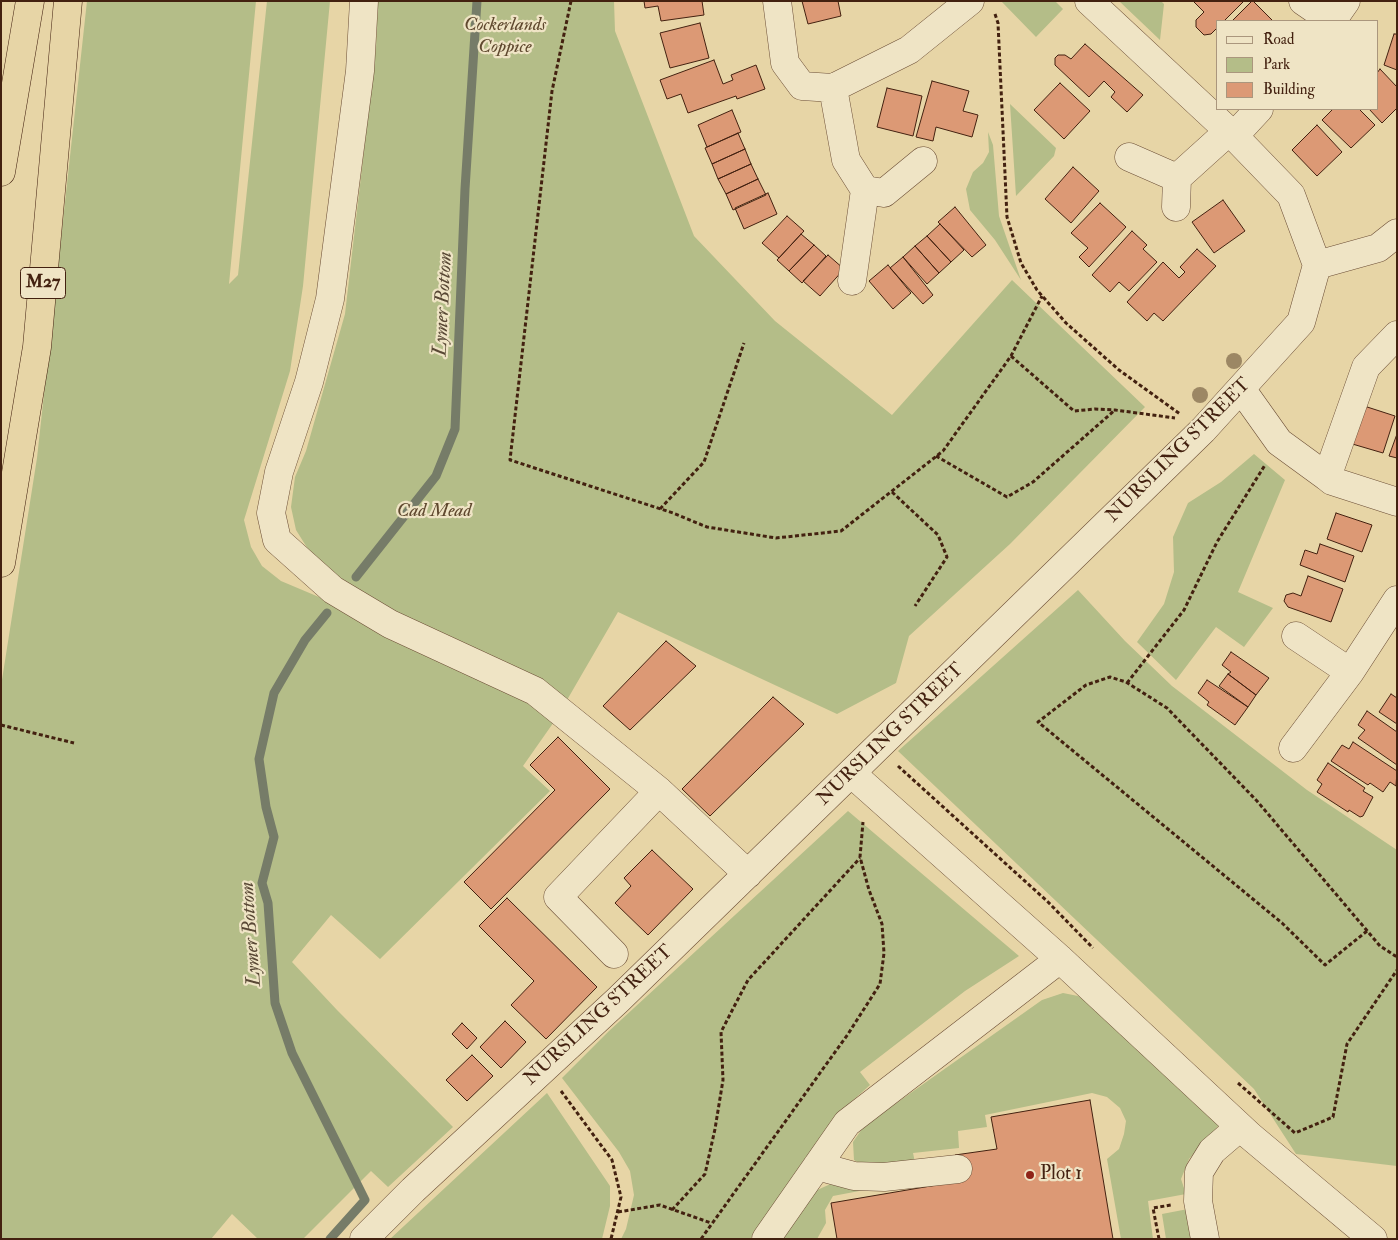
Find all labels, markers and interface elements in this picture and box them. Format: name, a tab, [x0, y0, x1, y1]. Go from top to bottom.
park label: Cockerlands Coppice	[464, 15, 546, 59]
legend	[1216, 20, 1378, 110]
text: Road	[1263, 30, 1294, 49]
text: Park	[1263, 55, 1290, 74]
text: Building	[1263, 80, 1315, 99]
water label: Lymer Bottom	[429, 251, 459, 357]
road number: M27	[20, 268, 66, 298]
street label: NURSLING STREET	[1102, 374, 1256, 528]
park label: Cad Mead	[397, 501, 471, 523]
street label: NURSLING STREET	[813, 659, 969, 811]
water label: Lymer Bottom	[236, 881, 268, 987]
street label: NURSLING STREET	[520, 941, 678, 1091]
place label: Plot 1	[1040, 1164, 1082, 1186]
marker: Plot 1	[1024, 1169, 1036, 1181]

